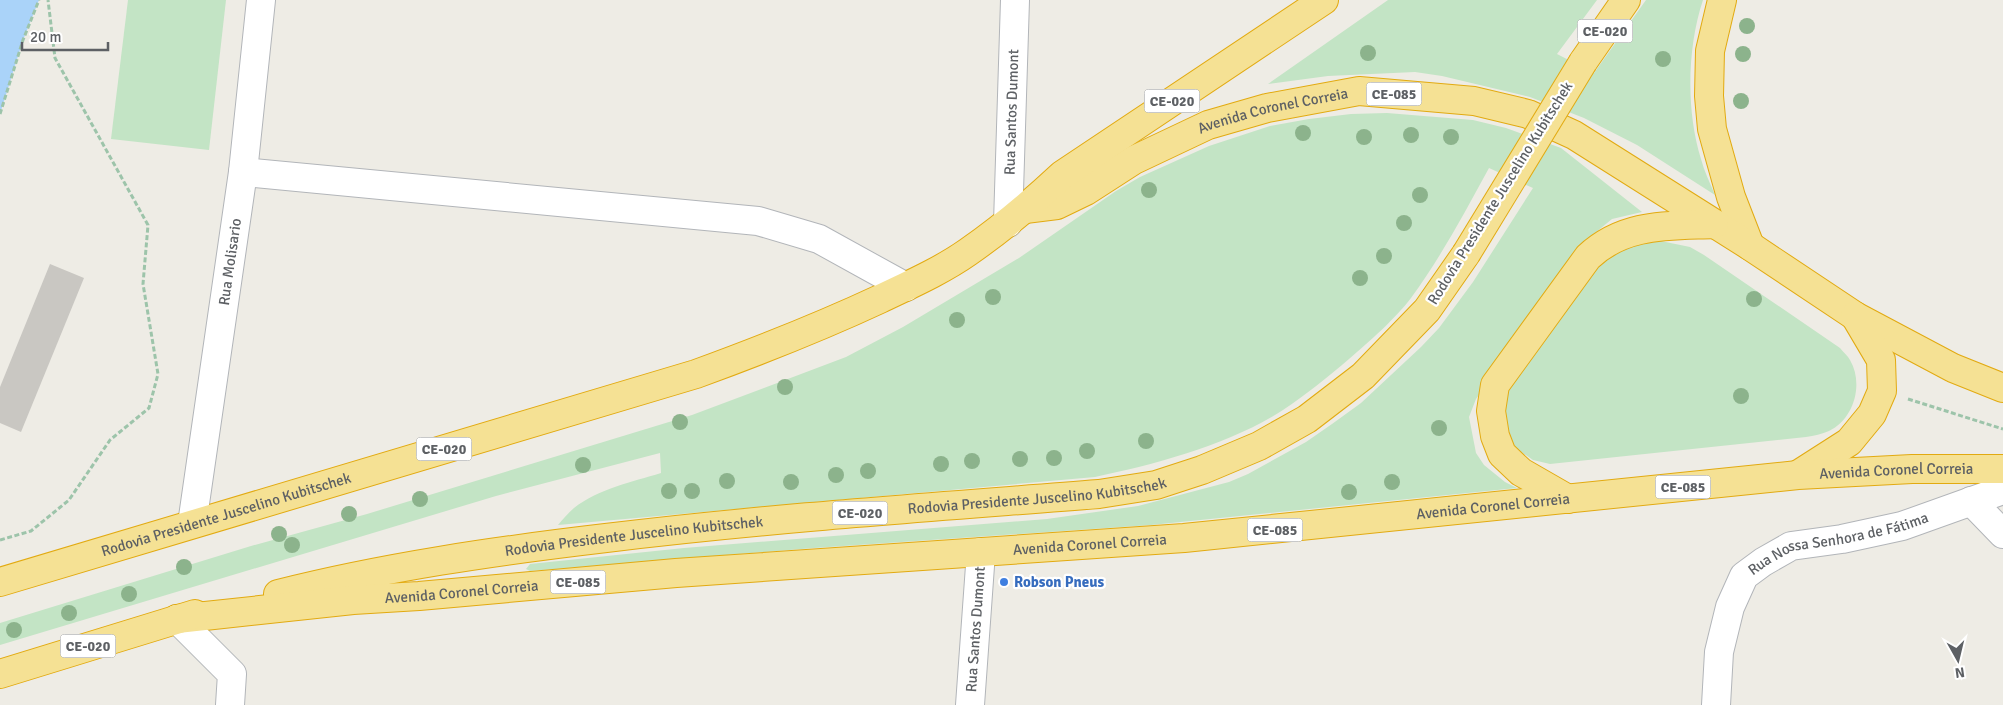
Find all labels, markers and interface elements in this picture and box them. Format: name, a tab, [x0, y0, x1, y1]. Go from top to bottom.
scale bar	[22, 20, 109, 52]
road number: CE-020	[1578, 20, 1632, 42]
text: 20 m	[30, 28, 61, 46]
street label: Rua Santos Dumont	[1001, 49, 1022, 175]
street label: Rodovia Presidente Juscelino Kubitschek	[1424, 78, 1577, 308]
road number: CE-085	[1366, 82, 1422, 106]
street label: Avenida Coronel Correia	[1195, 84, 1350, 138]
road number: CE-020	[1144, 90, 1200, 112]
street label: Rua Molisario	[215, 217, 245, 307]
road number: CE-020	[416, 438, 472, 460]
street label: Avenida Coronel Correia	[1819, 460, 1973, 483]
street label: Rodovia Presidente Juscelino Kubitschek	[99, 468, 354, 560]
street label: Rodovia Presidente Juscelino Kubitschek	[907, 473, 1169, 518]
road number: CE-085	[1656, 476, 1710, 498]
street label: Avenida Coronel Correia	[1415, 489, 1571, 523]
road number: CE-020	[832, 502, 888, 524]
street label: Rua Nossa Senhora de Fátima	[1744, 508, 1931, 579]
street label: Rodovia Presidente Juscelino Kubitschek	[504, 512, 764, 560]
road number: CE-085	[1248, 518, 1302, 542]
street label: Avenida Coronel Correia	[1012, 530, 1167, 559]
street label: Rua Santos Dumont	[962, 566, 989, 693]
road number: CE-085	[550, 570, 606, 594]
place label: Robson Pneus	[1014, 573, 1104, 591]
street label: Avenida Coronel Correia	[384, 576, 539, 607]
marker: Robson Pneus	[998, 576, 1010, 588]
road number: CE-020	[61, 634, 116, 658]
north arrow	[1933, 635, 1983, 685]
text: N	[1954, 663, 1966, 681]

